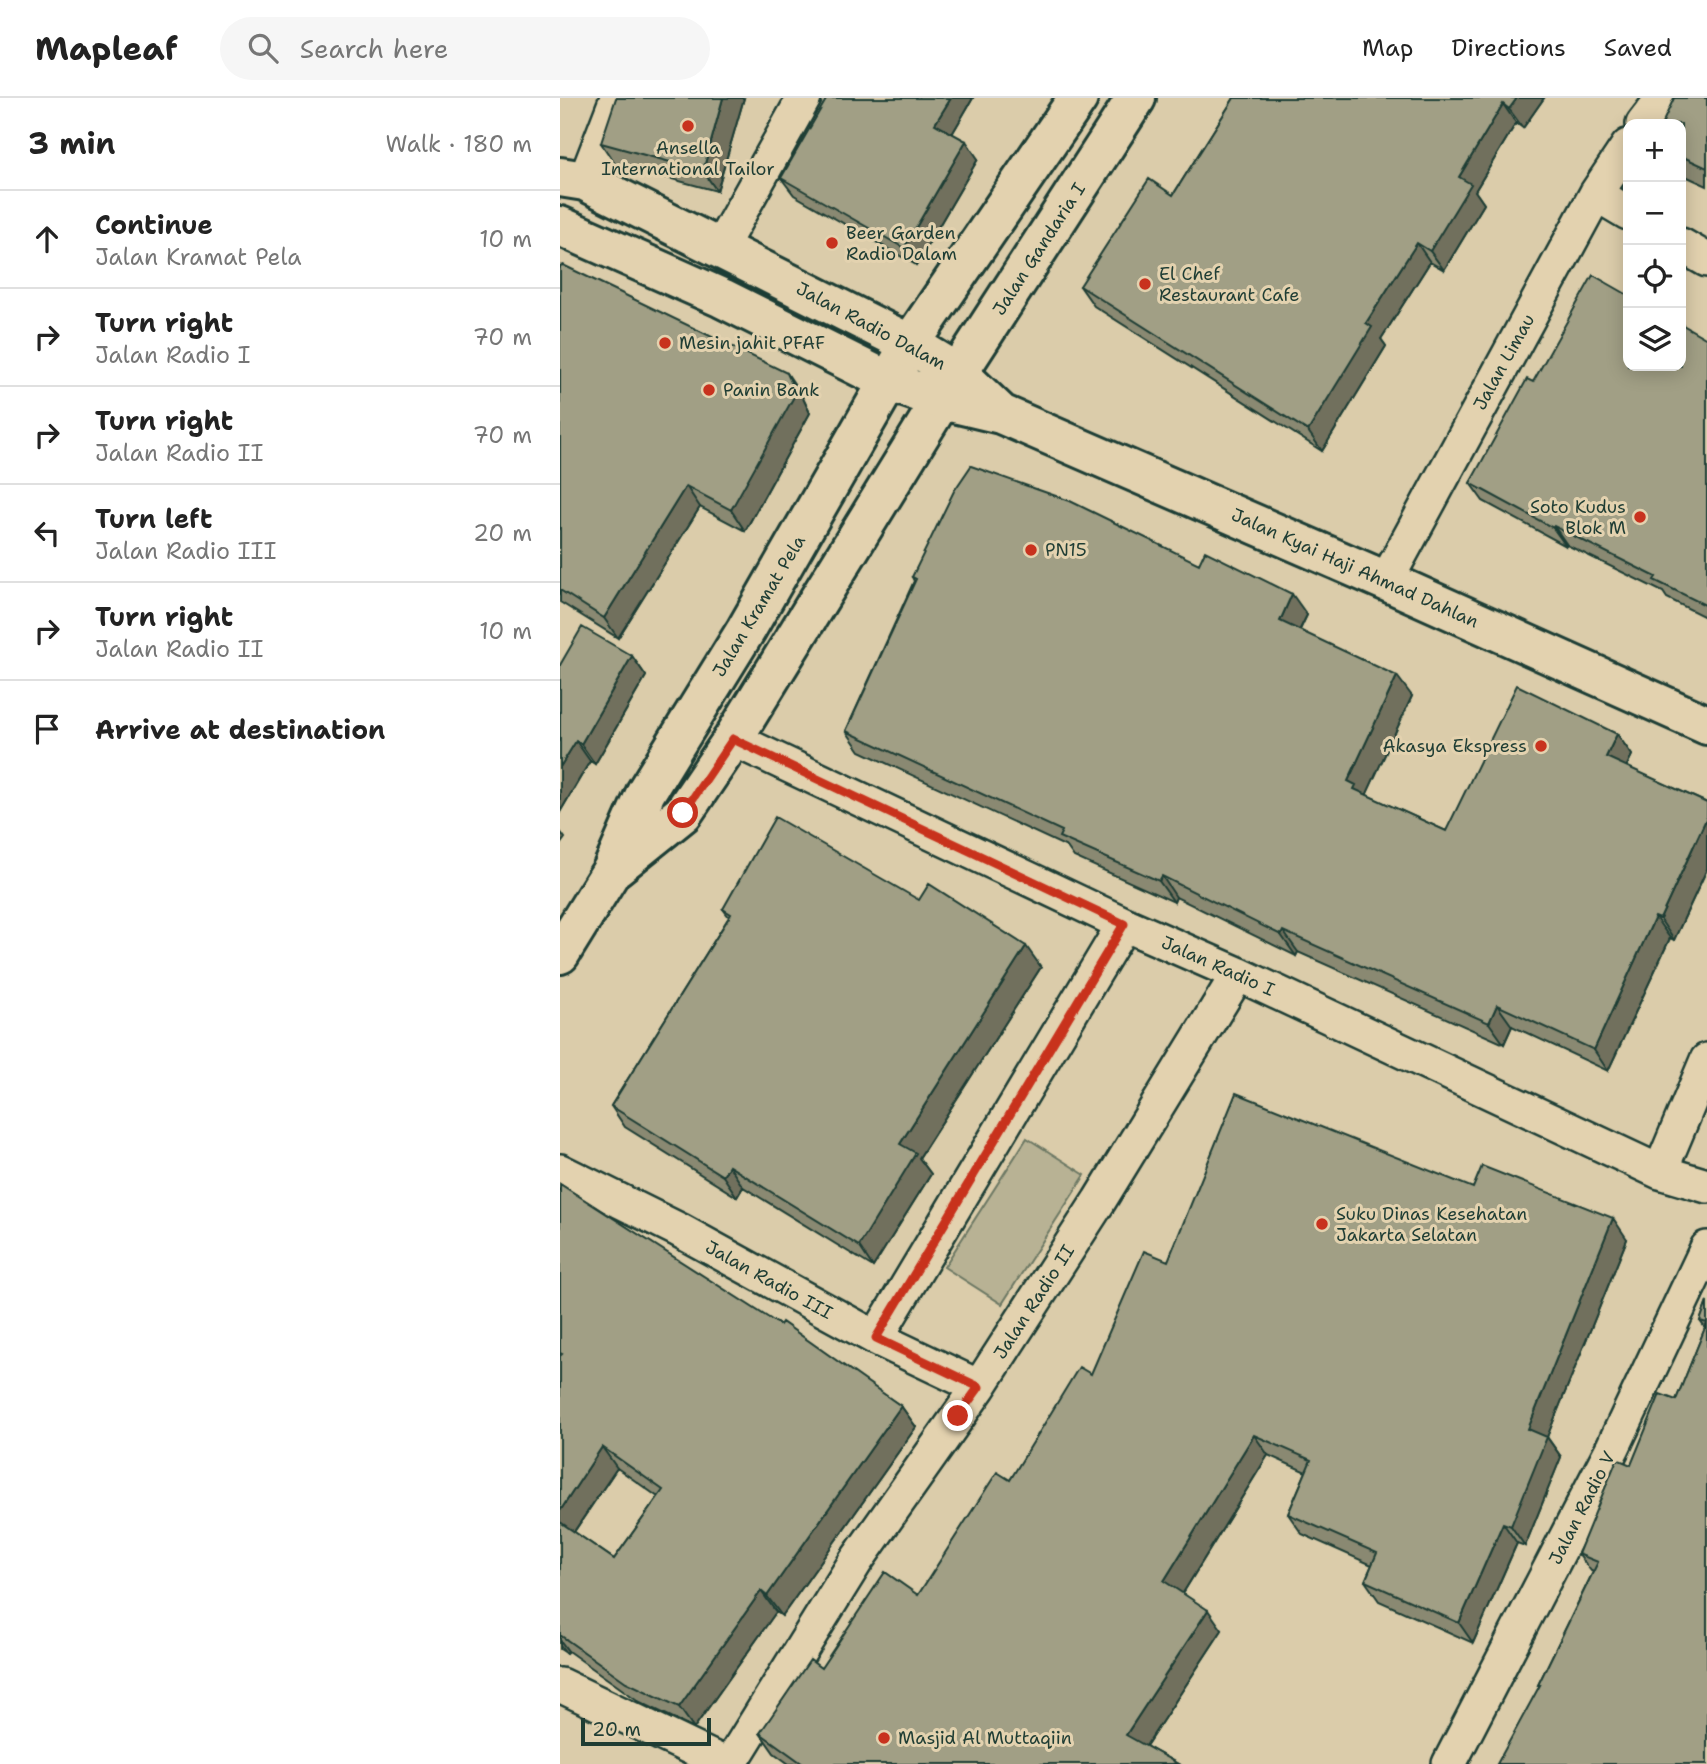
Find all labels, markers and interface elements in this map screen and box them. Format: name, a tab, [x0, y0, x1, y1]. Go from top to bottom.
search box	[220, 17, 710, 80]
text: Mapleaf	[35, 26, 178, 71]
icon: search	[244, 29, 282, 67]
text: Search here	[300, 31, 448, 66]
text: Map	[1362, 32, 1413, 64]
text: Directions	[1451, 32, 1566, 64]
text: Saved	[1604, 32, 1672, 64]
marker: Ansella International Tailor	[680, 118, 696, 134]
map controls	[1623, 119, 1686, 371]
button: +	[1623, 119, 1686, 182]
text: 3 min	[28, 123, 115, 164]
text: Walk · 180 m	[386, 129, 532, 159]
place label: Ansella International Tailor	[601, 136, 775, 181]
street label: Jalan Gandaria I	[987, 178, 1091, 320]
button: −	[1623, 182, 1686, 245]
text: Continue	[95, 207, 213, 242]
icon: ahead	[28, 220, 66, 258]
place label: Beer Garden Radio Dalam	[846, 221, 957, 266]
text: 10 m	[479, 224, 532, 254]
marker: Beer Garden Radio Dalam	[824, 235, 840, 251]
text: Jalan Kramat Pela	[95, 242, 302, 272]
button: locate	[1623, 245, 1686, 308]
place label: El Chef Restaurant Cafe	[1159, 262, 1299, 307]
street label: Jalan Radio Dalam	[792, 276, 950, 376]
marker: El Chef Restaurant Cafe	[1137, 276, 1153, 292]
text: Turn right	[95, 305, 233, 340]
button: layers	[1623, 308, 1686, 371]
street label: Jalan Limau	[1468, 310, 1540, 414]
icon: right	[28, 318, 66, 356]
text: 70 m	[473, 322, 532, 352]
place label: Mesin jahit PFAF	[679, 331, 825, 355]
marker: Mesin jahit PFAF	[657, 335, 673, 351]
text: Jalan Radio I	[95, 340, 250, 370]
place label: Panin Bank	[723, 378, 820, 402]
marker: Panin Bank	[701, 382, 717, 398]
text: Turn right	[95, 403, 233, 438]
icon: right	[28, 416, 66, 454]
text: 70 m	[473, 420, 532, 450]
text: Jalan Radio II	[95, 438, 263, 468]
place label: Soto Kudus Blok M	[1530, 495, 1626, 540]
text: Turn left	[95, 501, 212, 536]
street label: Jalan Kyai Haji Ahmad Dahlan	[1228, 502, 1482, 634]
marker: Soto Kudus Blok M	[1632, 509, 1648, 525]
icon: left	[28, 514, 66, 552]
text: 20 m	[473, 518, 532, 548]
street label: Jalan Kramat Pela	[707, 531, 811, 681]
text: Jalan Radio III	[95, 536, 276, 566]
place label: PN15	[1045, 538, 1087, 562]
marker: PN15	[1023, 542, 1039, 558]
text: Turn right	[95, 599, 233, 634]
icon: right	[28, 612, 66, 650]
text: 10 m	[479, 616, 532, 646]
text: Jalan Radio II	[95, 634, 263, 664]
icon: arrive	[28, 710, 66, 748]
text: Arrive at destination	[95, 712, 385, 747]
place label: Akasya Ekspress	[1382, 734, 1527, 758]
marker: Akasya Ekspress	[1533, 738, 1549, 754]
route start	[667, 797, 698, 828]
street label: Jalan Radio I	[1158, 930, 1279, 1002]
place label: Suku Dinas Kesehatan Jakarta Selatan	[1336, 1202, 1527, 1247]
marker: Suku Dinas Kesehatan Jakarta Selatan	[1314, 1216, 1330, 1232]
street label: Jalan Radio III	[701, 1235, 837, 1325]
street label: Jalan Radio II	[988, 1240, 1080, 1364]
route end	[942, 1400, 973, 1431]
street label: Jalan Radio V	[1543, 1447, 1621, 1569]
scale bar	[581, 1715, 710, 1747]
text: 20 m	[592, 1717, 641, 1742]
place label: Masjid Al Muttaqiin	[898, 1726, 1072, 1750]
marker: Masjid Al Muttaqiin	[876, 1730, 892, 1746]

